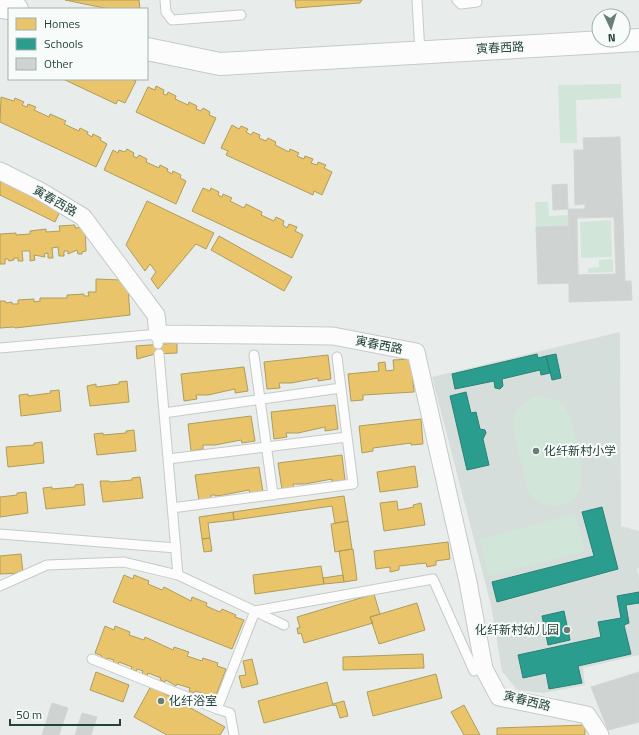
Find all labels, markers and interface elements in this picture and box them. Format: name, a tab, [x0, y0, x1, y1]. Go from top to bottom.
legend	[8, 8, 148, 80]
north arrow	[591, 8, 631, 48]
text: Homes	[44, 14, 80, 33]
text: N	[607, 30, 616, 46]
text: Schools	[44, 34, 84, 53]
street label: 寅春西路	[476, 37, 524, 58]
text: Other	[44, 54, 73, 73]
street label: 寅春西路	[30, 180, 81, 221]
street label: 寅春西路	[354, 331, 404, 358]
place label: 化纤新村小学	[544, 441, 616, 460]
marker: 化纤新村小学	[531, 446, 541, 456]
place label: 化纤新村幼儿园	[475, 620, 559, 639]
marker: 化纤新村幼儿园	[562, 625, 572, 635]
street label: 寅春西路	[502, 685, 553, 716]
place label: 化纤浴室	[169, 691, 217, 710]
marker: 化纤浴室	[156, 696, 166, 706]
scale bar	[10, 701, 120, 727]
text: 50 m	[16, 705, 42, 724]

